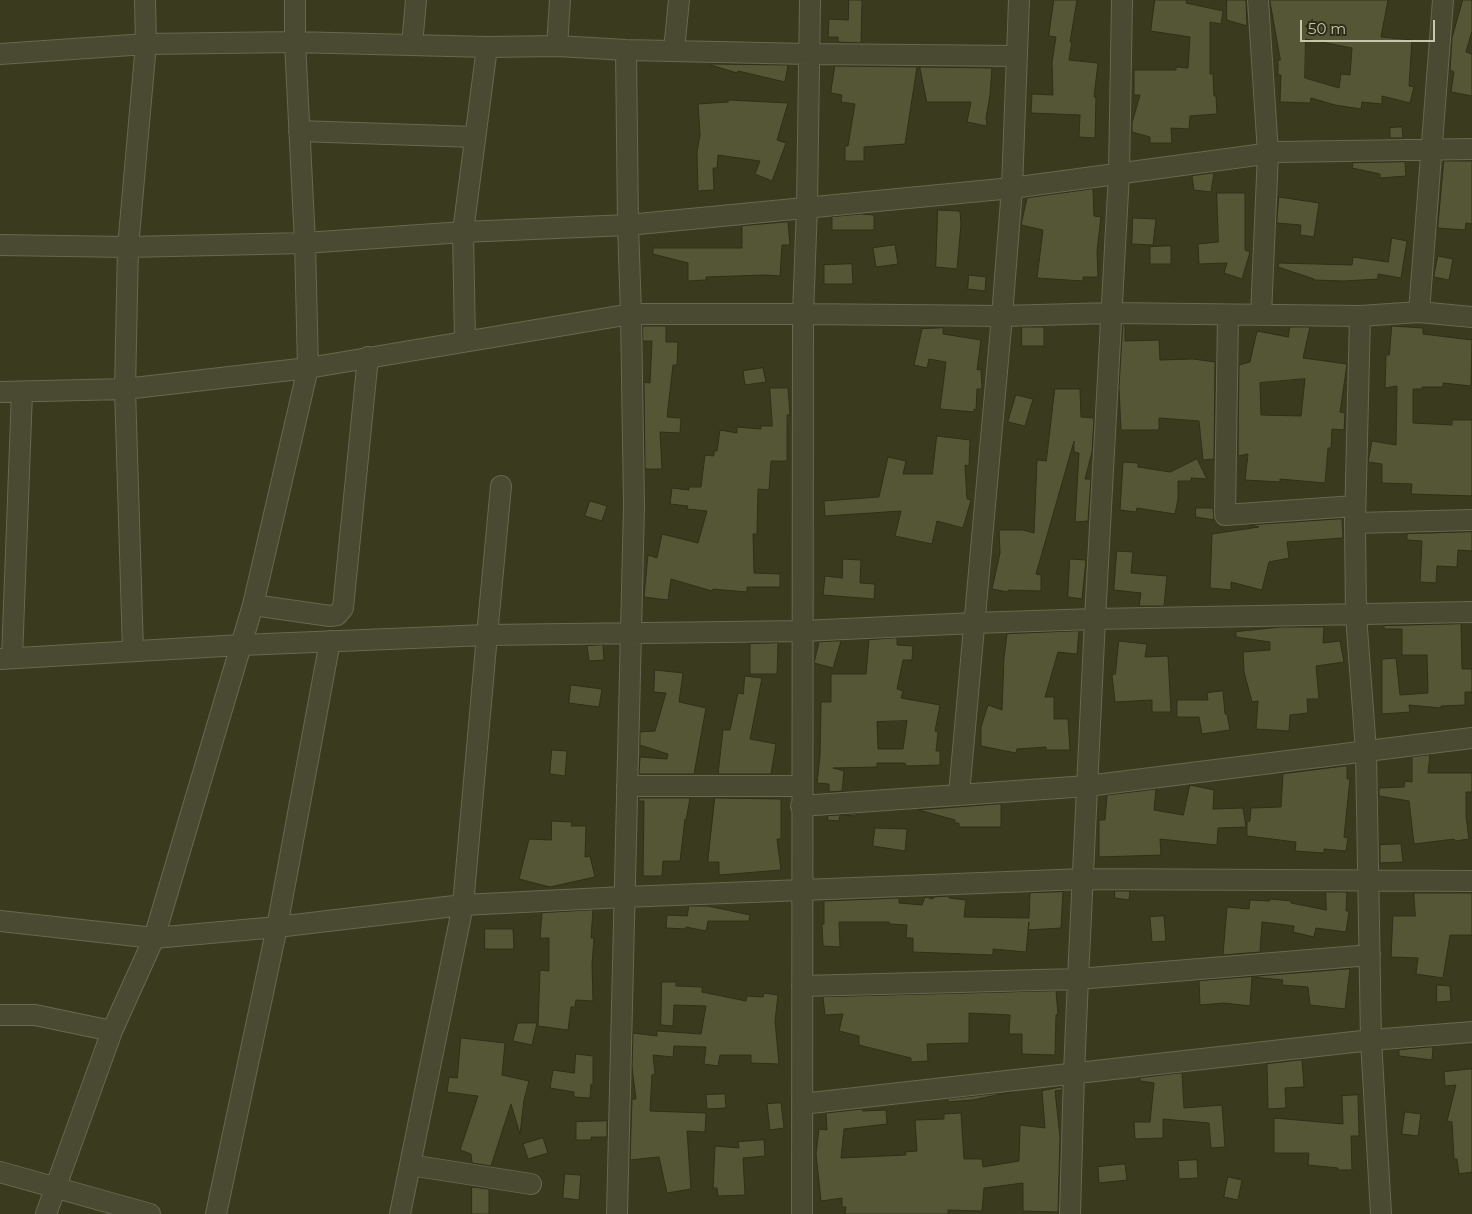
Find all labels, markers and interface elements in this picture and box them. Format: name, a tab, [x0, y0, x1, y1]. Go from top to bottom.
scale bar	[1302, 10, 1437, 42]
text: 50 m	[1308, 19, 1346, 38]

